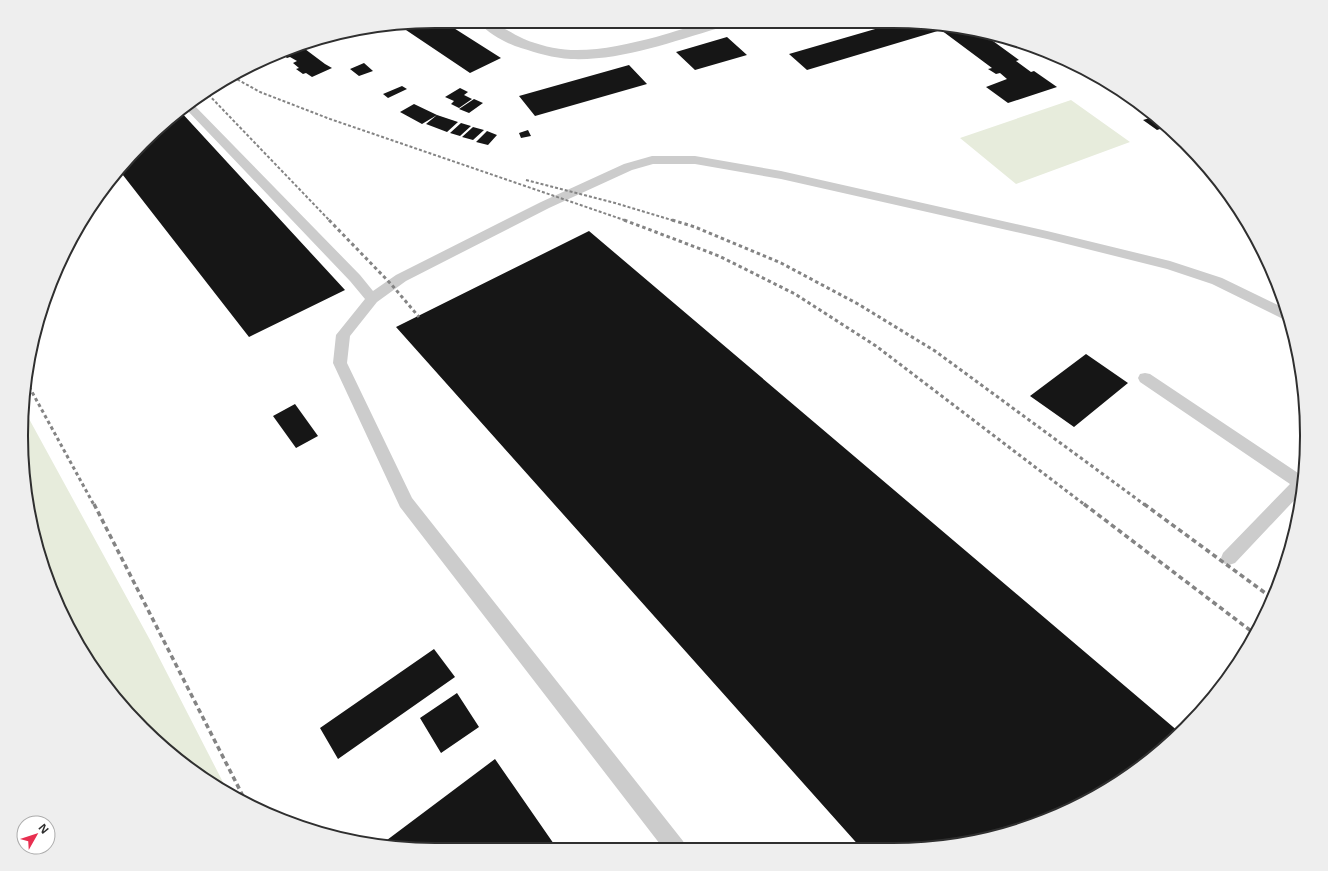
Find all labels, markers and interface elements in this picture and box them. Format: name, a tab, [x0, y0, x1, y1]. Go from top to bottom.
north arrow	[16, 815, 56, 855]
text: N	[36, 820, 53, 837]

